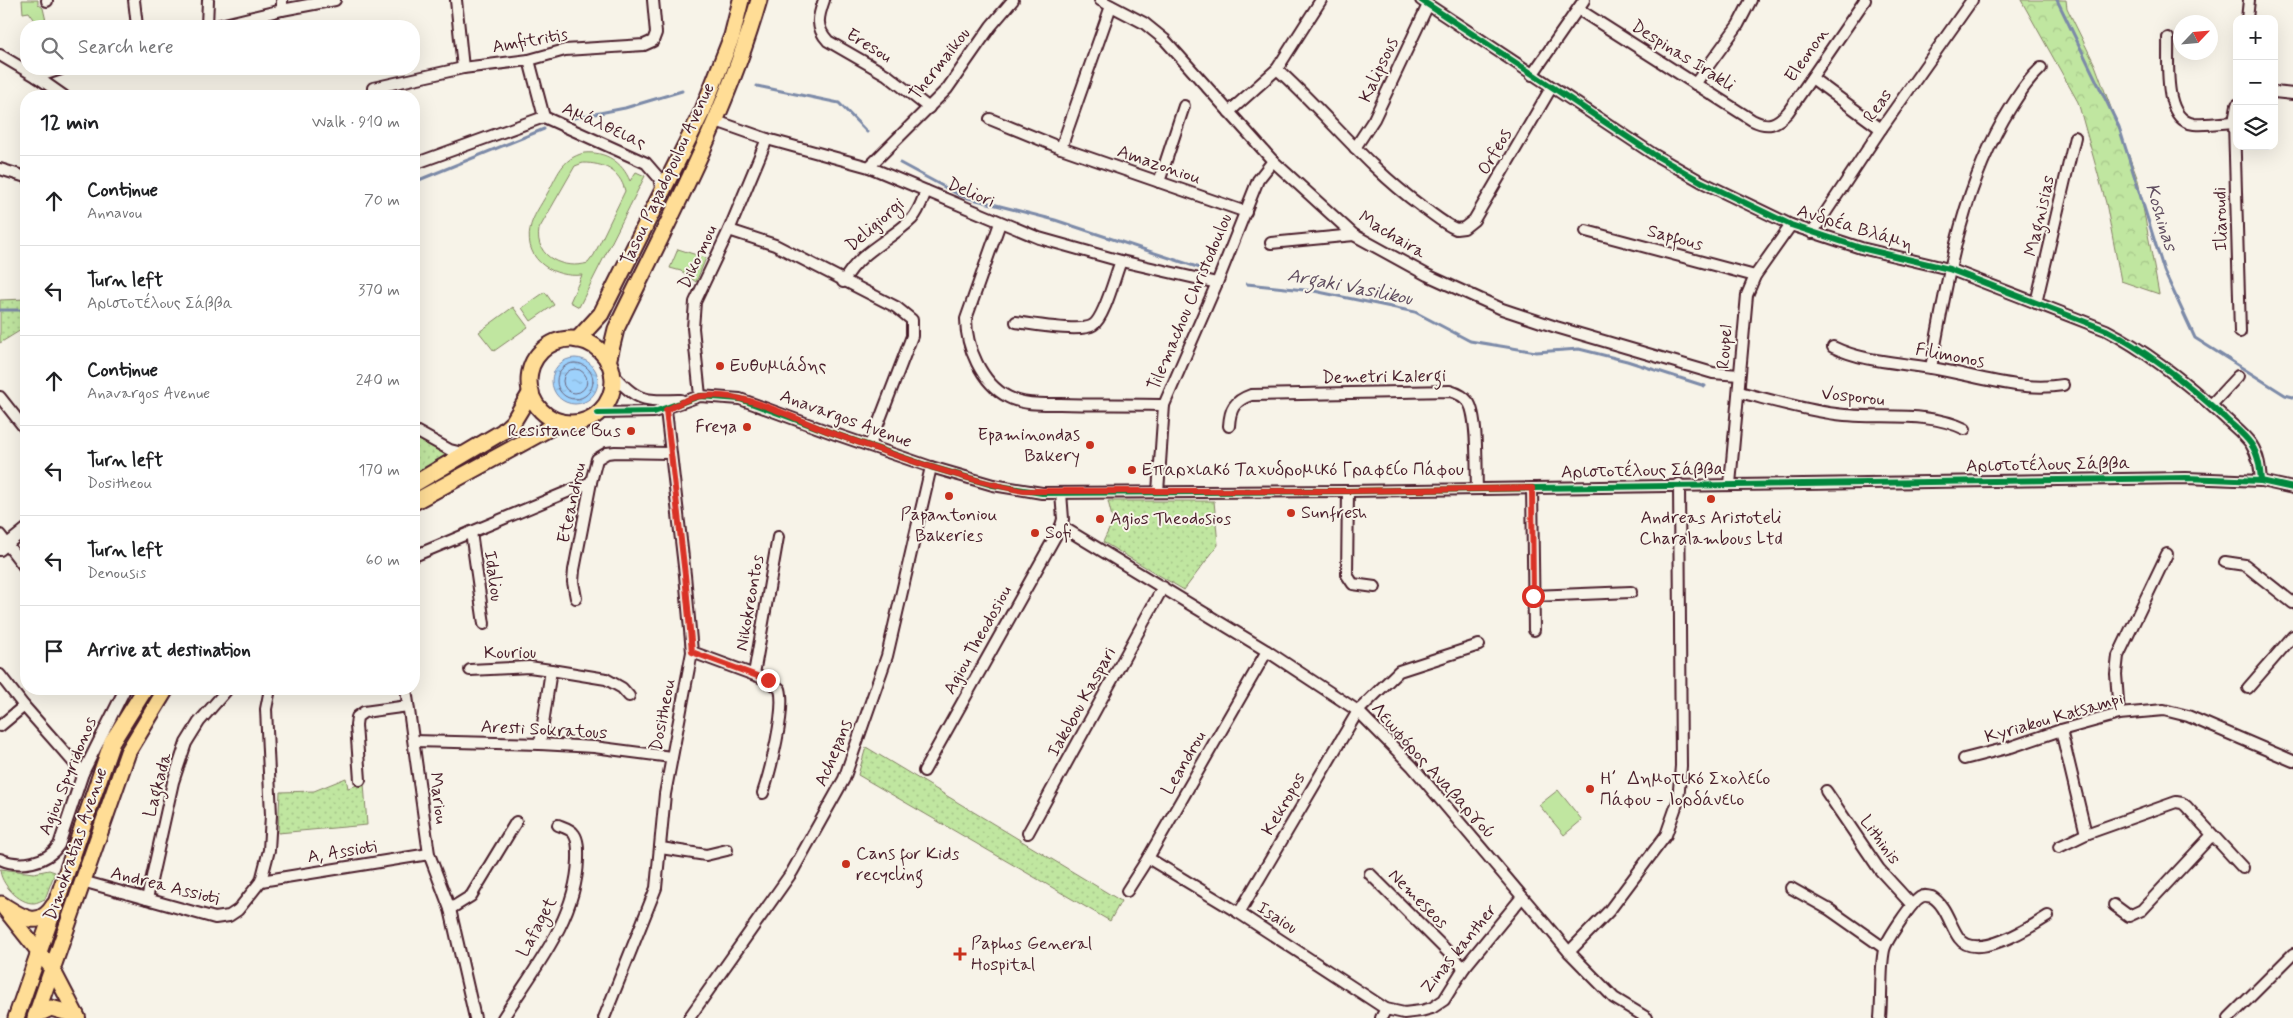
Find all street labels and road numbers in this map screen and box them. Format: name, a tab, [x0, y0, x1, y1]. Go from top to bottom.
street label: Despinas Irakli	[1627, 14, 1739, 98]
street label: Thermaikou	[904, 22, 976, 106]
street label: Amfitritis	[490, 23, 570, 59]
street label: Eresou	[842, 23, 896, 69]
street label: Eleonon	[1779, 23, 1835, 87]
street label: Kalipsous	[1354, 34, 1404, 106]
street label: Tasou Papadopoulou Avenue	[615, 79, 721, 269]
street label: Reas	[1858, 84, 1898, 128]
street label: Αμάλθειας	[558, 97, 650, 155]
street label: Orfeos	[1472, 124, 1518, 180]
street label: Amazoniou	[1114, 139, 1204, 191]
street label: Deliori	[943, 172, 999, 214]
street label: Magnisias	[2019, 173, 2063, 259]
street label: Iliaroudi	[2208, 187, 2234, 251]
street label: Deligiorgi	[840, 193, 910, 258]
street label: Ανδρέα Βλάμη	[1794, 198, 1916, 257]
street label: Machaira	[1354, 206, 1430, 265]
street label: Tilemachou Christodoulou	[1142, 210, 1238, 394]
street label: Sapfous	[1644, 219, 1706, 259]
street label: Dikomou	[673, 221, 723, 293]
street label: Roupel	[1711, 324, 1739, 370]
street label: Filimonos	[1913, 338, 1987, 374]
street label: Demetri Kalergi	[1322, 364, 1446, 392]
street label: Vosporou	[1820, 382, 1886, 412]
street label: Anavargos Avenue	[777, 384, 915, 454]
street label: Αριστοτέλους Σάββα	[1966, 451, 2130, 478]
street label: Αριστοτέλους Σάββα	[1561, 457, 1725, 484]
street label: Eteandrou	[552, 460, 592, 546]
street label: Idaliou	[478, 549, 508, 603]
street label: Nikokreontos	[730, 553, 770, 653]
street label: Agiou Theodosiou	[938, 581, 1018, 699]
street label: Kouriou	[484, 641, 536, 665]
street label: Iakobou Kaspari	[1042, 643, 1122, 761]
street label: Dositheou	[644, 677, 682, 753]
street label: Kyriakou Katsampi	[1982, 687, 2126, 749]
street label: Λεωφόρος Αναβαργού	[1365, 698, 1501, 844]
street label: Agiou Spyridonos	[33, 713, 103, 839]
street label: Aresti Sokratous	[480, 715, 608, 745]
street label: Achepans	[809, 716, 859, 790]
street label: Leandrou	[1156, 726, 1212, 800]
street label: Lagkada	[138, 750, 180, 820]
street label: Dimokratias Avenue	[39, 764, 113, 924]
street label: Kekropos	[1256, 768, 1312, 840]
street label: Mariou	[423, 771, 453, 825]
street label: Lithinis	[1854, 810, 1906, 870]
street label: A, Assioti	[306, 835, 379, 869]
street label: Andrea Assioti	[108, 861, 222, 911]
street label: Nemeseos	[1383, 864, 1453, 934]
street label: Lafaget	[511, 892, 564, 962]
street label: Isaiou	[1252, 896, 1302, 940]
street label: Zinas kanther	[1415, 899, 1503, 999]

